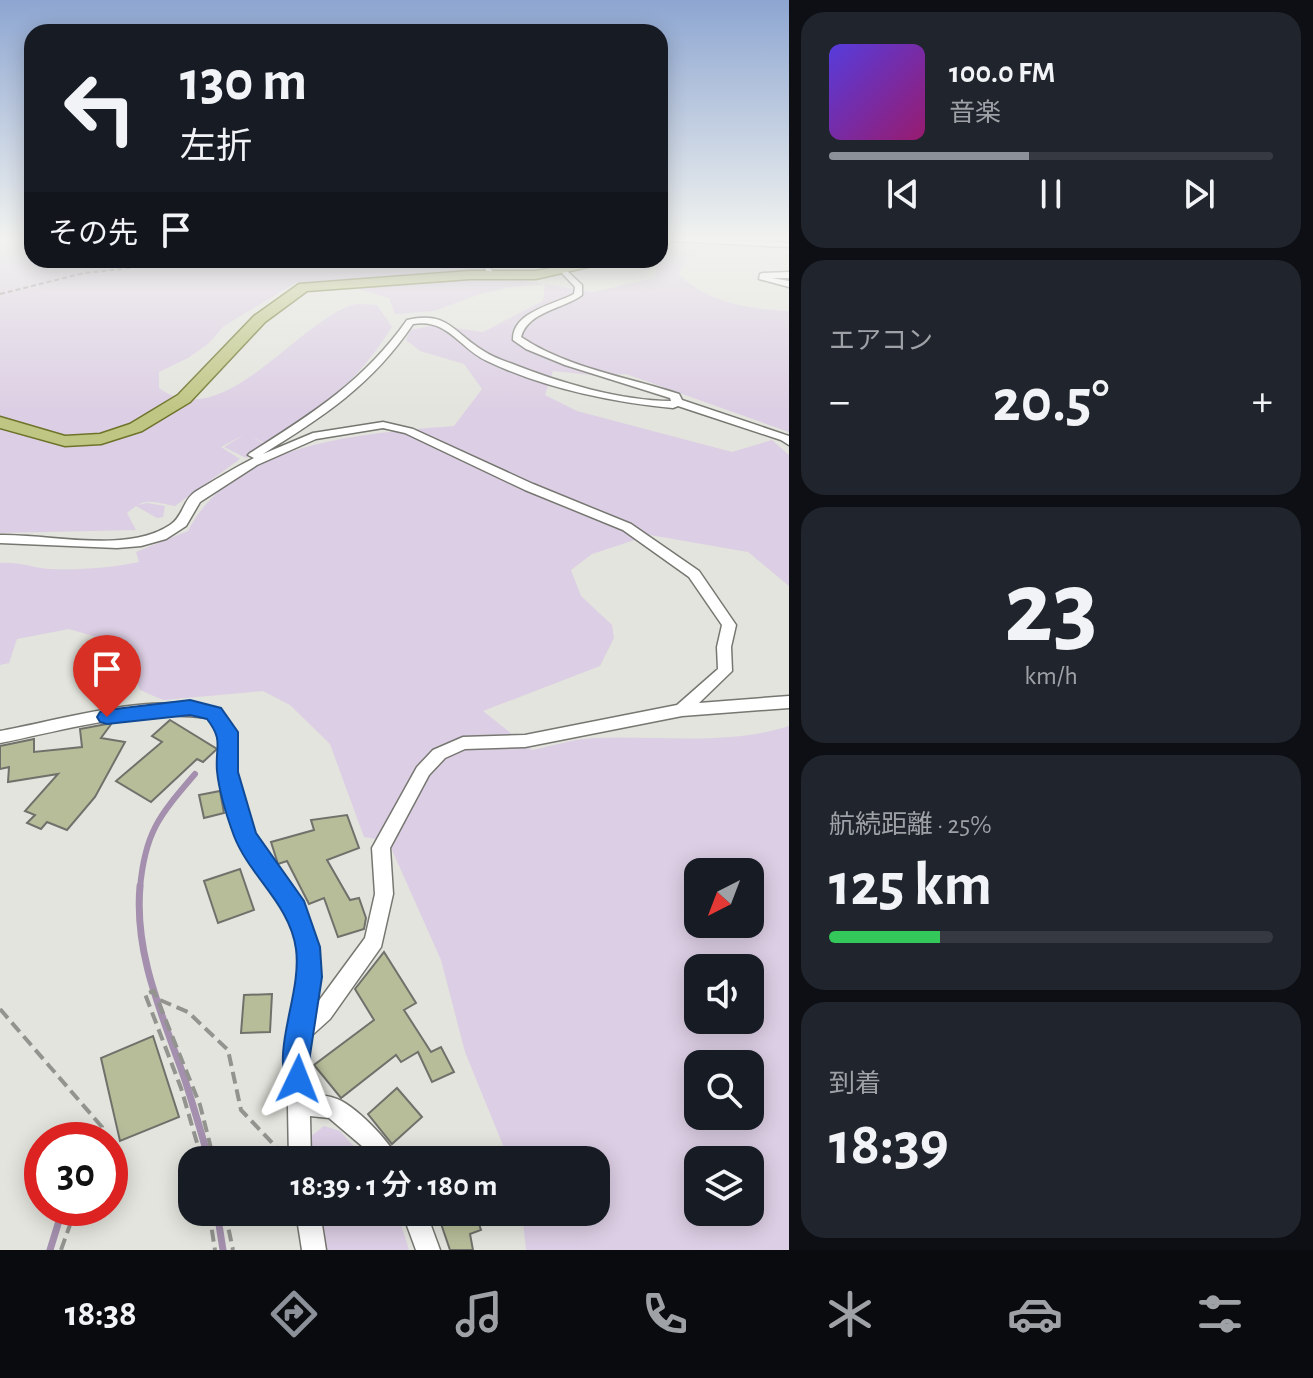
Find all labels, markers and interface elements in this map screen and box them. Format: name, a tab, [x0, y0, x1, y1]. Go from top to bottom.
text: 130 m	[180, 54, 307, 110]
icon: left	[48, 56, 152, 160]
text: 100.0 FM	[949, 58, 1055, 88]
text: 音楽	[949, 100, 1001, 126]
text: 左折	[180, 129, 252, 165]
icon: previous	[881, 172, 925, 216]
icon: pause	[1029, 172, 1073, 216]
icon: next	[1177, 172, 1221, 216]
icon: arrive	[154, 208, 198, 252]
text: その先	[48, 219, 138, 249]
text: エアコン	[829, 328, 933, 354]
text: 20.5°	[993, 372, 1109, 432]
text: −	[829, 380, 850, 424]
text: +	[1252, 380, 1273, 424]
text: 23	[1004, 557, 1098, 661]
pin	[73, 635, 141, 717]
icon: arrive	[85, 647, 129, 691]
text: km/h	[1024, 663, 1078, 689]
text: 航続距離 · 25%	[829, 812, 992, 838]
text: 125 km	[829, 856, 992, 916]
north arrow	[684, 858, 764, 938]
map controls	[684, 858, 764, 1226]
button: sound	[684, 954, 764, 1034]
position arrow	[256, 1037, 340, 1121]
button: search	[684, 1050, 764, 1130]
text: 到着	[829, 1071, 881, 1097]
text: 18:39	[829, 1115, 949, 1175]
speed limit sign: 30	[24, 1122, 128, 1226]
button: layers	[684, 1146, 764, 1226]
text: 18:39 · 1 分 · 180 m	[290, 1171, 498, 1201]
icon: directions	[266, 1286, 322, 1342]
icon: music	[451, 1286, 507, 1342]
icon: phone	[637, 1286, 693, 1342]
icon: climate	[822, 1286, 878, 1342]
icon: car	[1007, 1286, 1063, 1342]
icon: filters	[1192, 1286, 1248, 1342]
text: 18:38	[65, 1296, 137, 1332]

